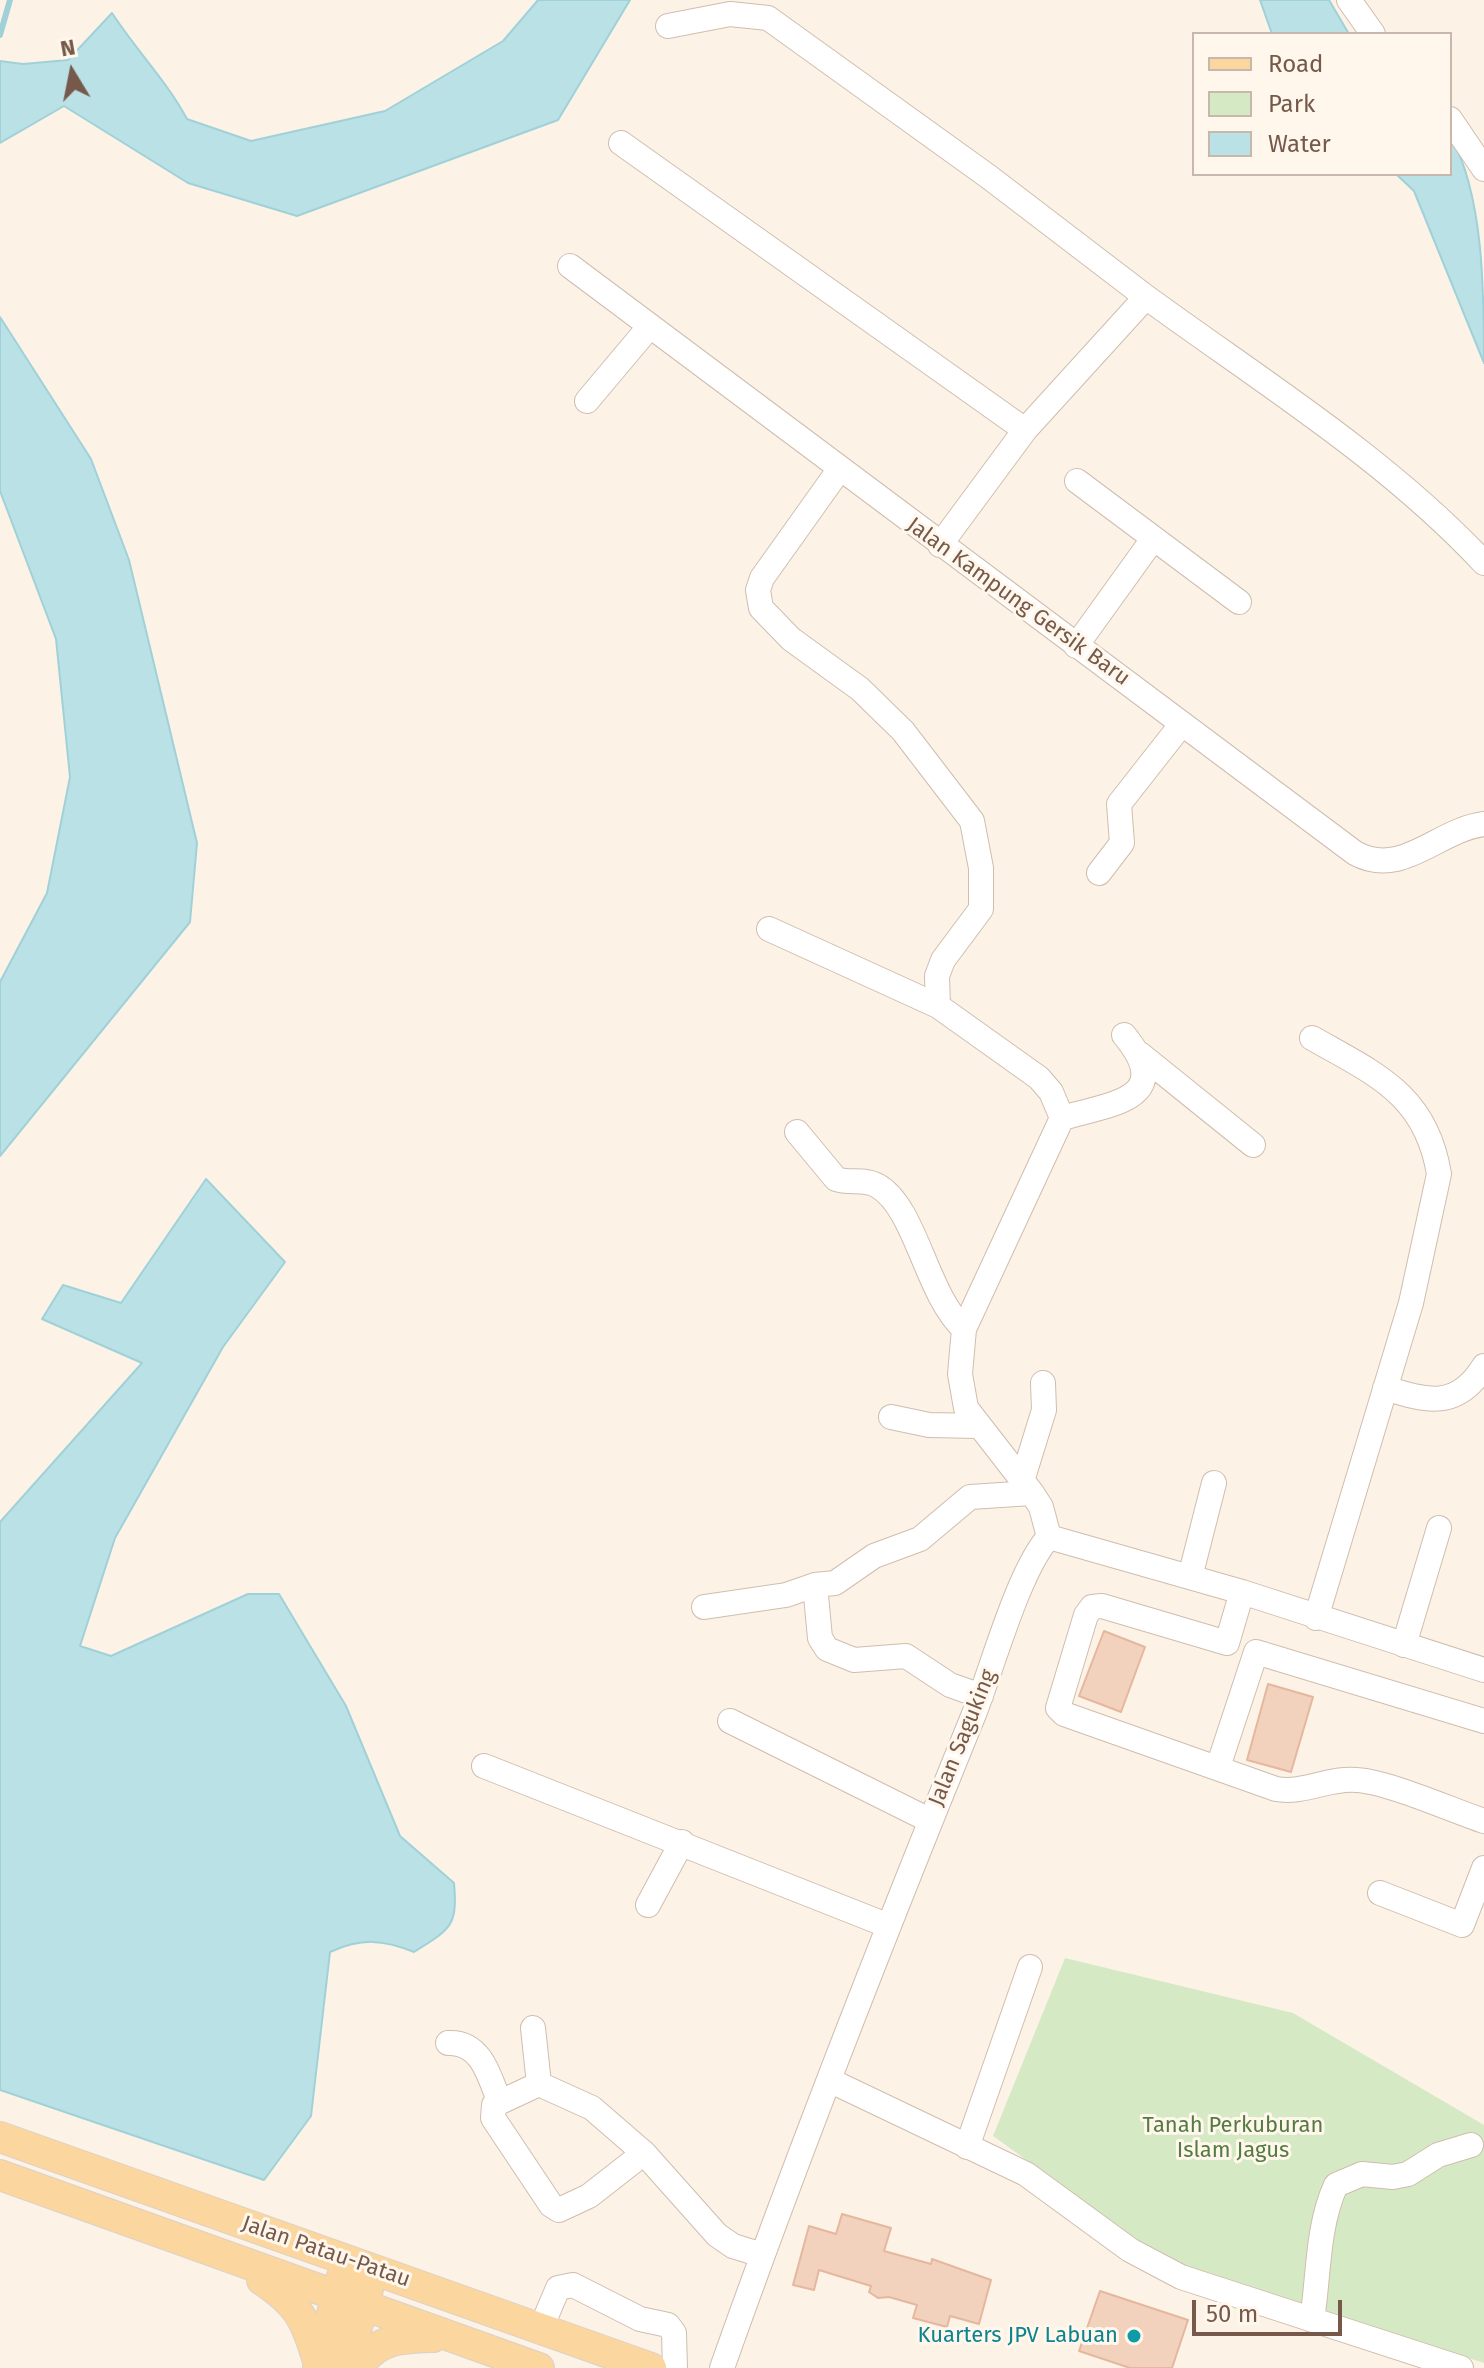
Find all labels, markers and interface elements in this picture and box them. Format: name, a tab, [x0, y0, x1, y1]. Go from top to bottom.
north arrow	[32, 32, 112, 112]
legend	[1192, 32, 1452, 176]
text: N	[58, 33, 77, 62]
text: Road	[1268, 50, 1323, 78]
text: Park	[1268, 90, 1315, 118]
text: Water	[1268, 130, 1331, 158]
street label: Jalan Kampung Gersik Baru	[901, 512, 1135, 692]
street label: Jalan Saguking	[924, 1666, 1002, 1810]
park label: Tanah Perkuburan Islam Jagus	[1143, 2113, 1323, 2164]
street label: Jalan Patau-Patau	[238, 2211, 414, 2293]
scale bar	[1196, 2284, 1346, 2334]
text: 50 m	[1206, 2300, 1258, 2328]
place label: Kuarters JPV Labuan	[918, 2323, 1118, 2349]
marker: Kuarters JPV Labuan	[1125, 2327, 1143, 2345]

